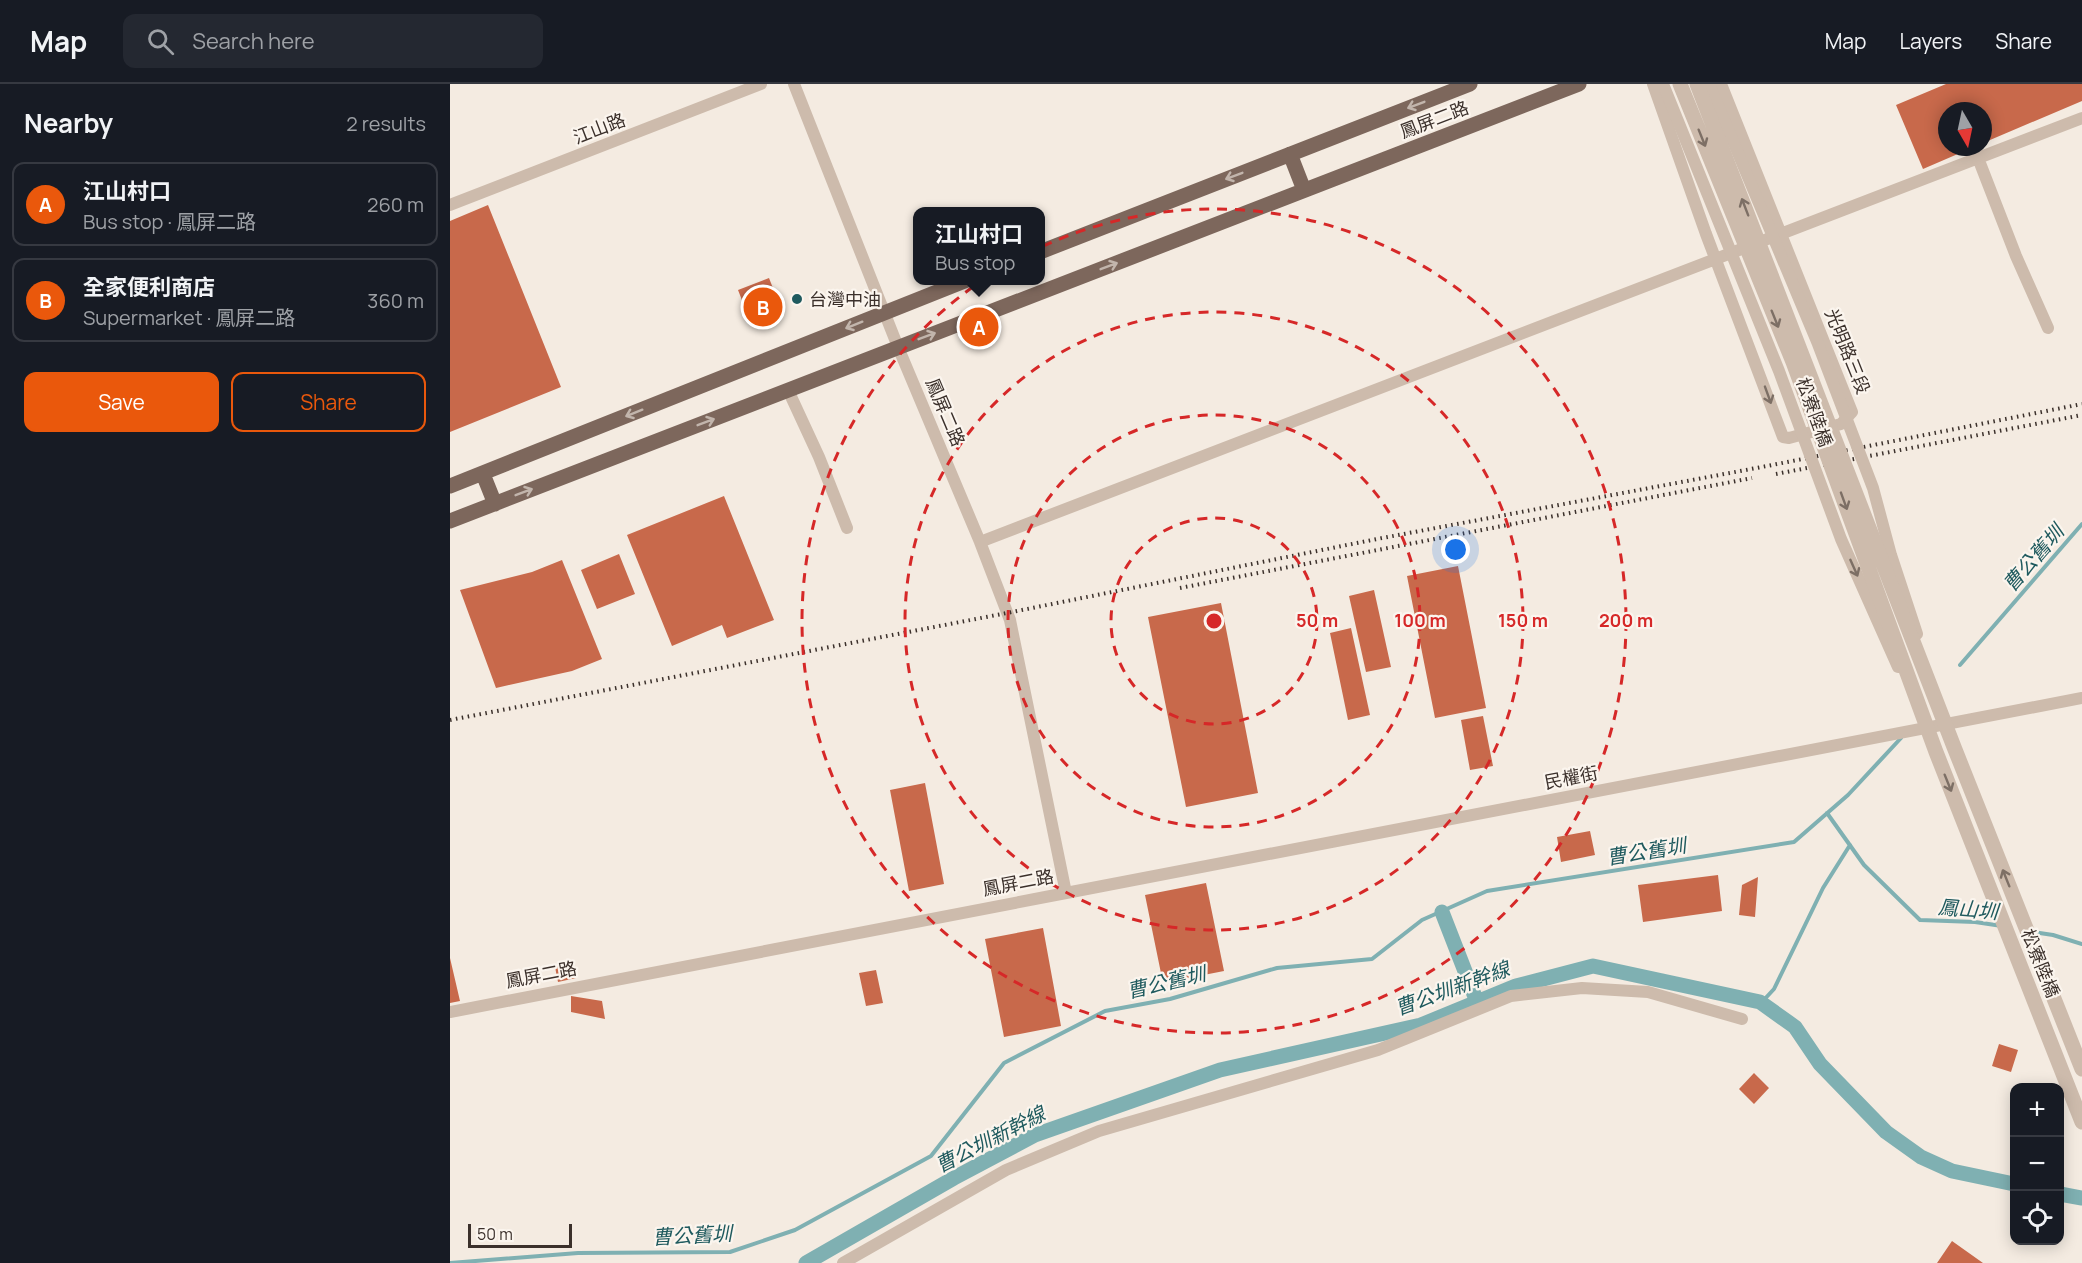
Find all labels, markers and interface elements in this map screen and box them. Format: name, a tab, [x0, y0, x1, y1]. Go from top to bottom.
search box	[123, 14, 543, 68]
text: Map	[30, 22, 87, 60]
icon: search	[144, 25, 177, 58]
text: Search here	[192, 26, 315, 56]
text: Map	[1825, 27, 1866, 55]
text: Layers	[1899, 27, 1962, 55]
text: Share	[1995, 27, 2052, 55]
street label: 鳳屏二路	[1396, 95, 1472, 143]
one-way arrow	[1407, 100, 1426, 111]
north arrow	[1938, 102, 1992, 156]
text: Nearby	[24, 105, 113, 141]
street label: 江山路	[569, 107, 629, 149]
text: 2 results	[346, 110, 426, 137]
one-way arrow	[1697, 128, 1708, 147]
one-way arrow	[1226, 171, 1244, 182]
text: 江山村口	[83, 176, 171, 206]
text: A	[39, 191, 52, 218]
text: 260 m	[367, 191, 424, 218]
one-way arrow	[1739, 198, 1750, 217]
popup	[913, 207, 1045, 285]
text: Bus stop · 鳳屏二路	[83, 208, 256, 235]
text: 江山村口	[935, 219, 1023, 249]
text: Bus stop	[935, 249, 1015, 276]
one-way arrow	[1099, 259, 1118, 270]
text: 全家便利商店	[83, 272, 215, 302]
pin: B	[744, 284, 782, 330]
text: B	[39, 287, 52, 314]
text: 360 m	[367, 287, 424, 314]
place label: 台灣中油	[809, 287, 881, 311]
marker: 台灣中油	[790, 292, 804, 306]
text: Supermarket · 鳳屏二路	[83, 304, 295, 331]
pin: A	[960, 304, 998, 350]
street label: 光明路三段	[1820, 305, 1876, 397]
one-way arrow	[1770, 309, 1781, 328]
one-way arrow	[845, 320, 864, 331]
one-way arrow	[917, 329, 936, 340]
button: Save	[24, 372, 219, 432]
button: Share	[231, 372, 426, 432]
street label: 鳳屏二路	[921, 374, 971, 450]
street label: 松寮陸橋	[1791, 374, 1839, 450]
one-way arrow	[1763, 385, 1774, 404]
one-way arrow	[625, 408, 644, 419]
one-way arrow	[696, 416, 715, 427]
one-way arrow	[514, 486, 533, 497]
one-way arrow	[1839, 491, 1850, 510]
water label: 曹公舊圳	[1997, 517, 2071, 597]
your location	[1441, 535, 1470, 564]
one-way arrow	[1849, 559, 1860, 577]
text: 50 m	[1296, 608, 1338, 632]
text: 100 m	[1394, 608, 1446, 632]
text: 150 m	[1498, 608, 1548, 632]
text: 200 m	[1599, 608, 1653, 632]
centre of rings	[1204, 611, 1224, 631]
street label: 民權街	[1542, 760, 1600, 794]
one-way arrow	[1943, 773, 1954, 791]
water label: 曹公舊圳	[1604, 831, 1691, 871]
street label: 鳳屏二路	[980, 863, 1056, 901]
one-way arrow	[2000, 869, 2011, 888]
water label: 鳳山圳	[1937, 893, 2002, 925]
street label: 松寮陸橋	[2016, 925, 2066, 1001]
water label: 曹公圳新幹線	[1391, 954, 1515, 1021]
street label: 鳳屏二路	[503, 955, 579, 993]
water label: 曹公舊圳	[1124, 959, 1211, 1004]
map controls	[2010, 1083, 2064, 1245]
button: +	[2010, 1083, 2064, 1137]
water label: 曹公圳新幹線	[930, 1099, 1051, 1178]
button: −	[2010, 1137, 2064, 1191]
button: locate	[2010, 1191, 2064, 1245]
water label: 曹公舊圳	[651, 1219, 736, 1251]
scale bar	[468, 1221, 572, 1248]
text: 50 m	[477, 1223, 513, 1245]

